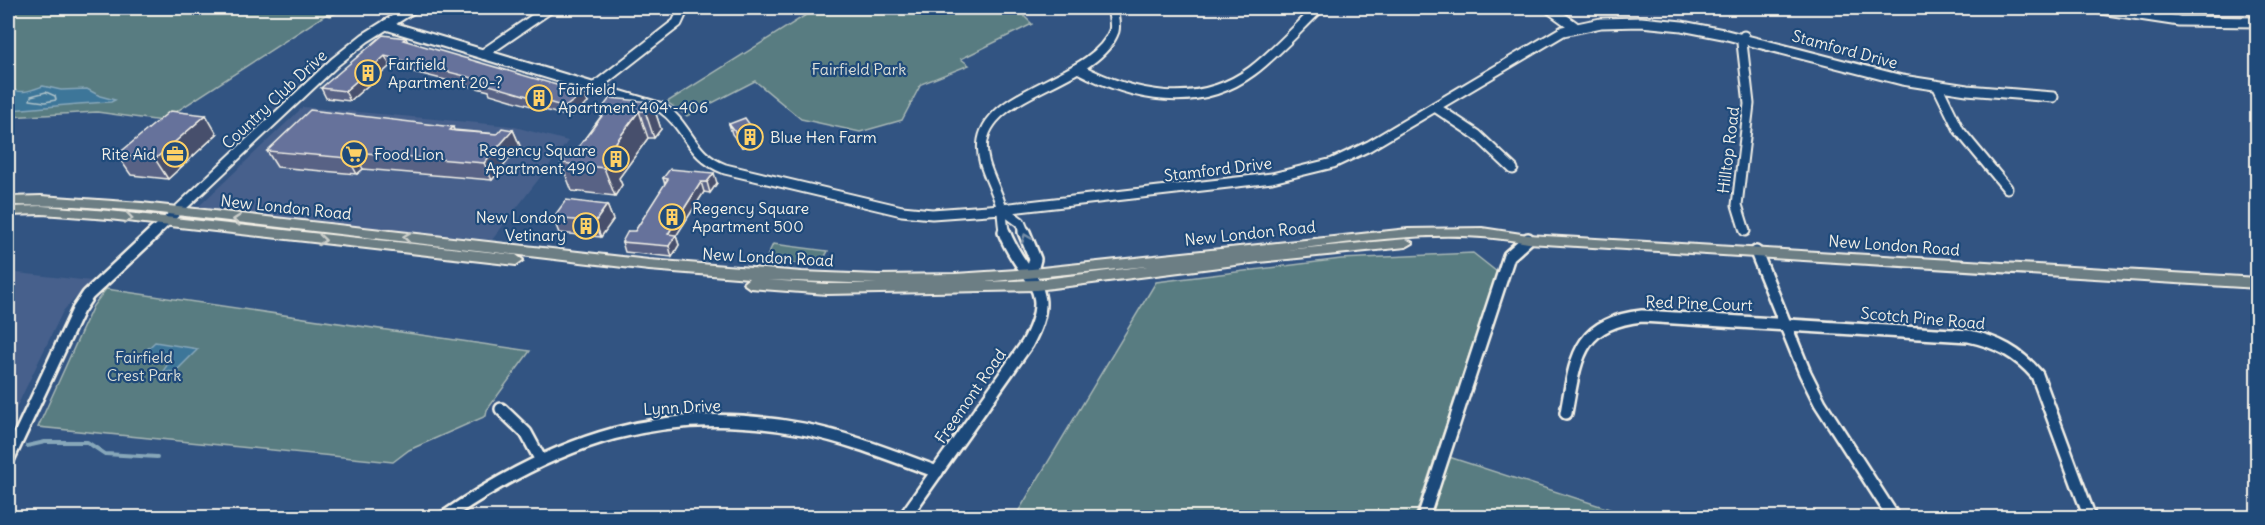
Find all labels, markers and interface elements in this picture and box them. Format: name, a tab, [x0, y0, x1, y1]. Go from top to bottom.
street label: Stamford Drive	[1790, 25, 1900, 73]
street label: Country Club Drive	[217, 45, 331, 153]
place label: Fairfield Apartment 20-?	[388, 54, 503, 92]
building icon: Fairfield Apartment 20-?	[353, 58, 383, 88]
park label: Fairfield Park	[812, 59, 906, 79]
place label: Fairfield Apartment 404 -406	[558, 79, 708, 117]
building icon: Fairfield Apartment 404 -406	[524, 83, 554, 113]
street label: Hilltop Road	[1713, 106, 1743, 194]
building icon: Blue Hen Farm	[735, 122, 765, 152]
place label: Blue Hen Farm	[770, 127, 877, 147]
office icon: Rite Aid	[160, 139, 190, 169]
supermarket icon: Food Lion	[339, 139, 369, 169]
place label: Regency Square Apartment 490	[479, 140, 596, 178]
place label: Rite Aid	[101, 144, 156, 164]
place label: Food Lion	[374, 144, 444, 164]
building icon: Regency Square Apartment 490	[601, 144, 631, 174]
street label: Stamford Drive	[1163, 152, 1273, 186]
street label: New London Road	[219, 190, 353, 224]
place label: Regency Square Apartment 500	[692, 198, 809, 236]
building icon: Regency Square Apartment 500	[657, 202, 687, 232]
place label: New London Vetinary	[476, 207, 566, 245]
one-way arrow	[124, 211, 133, 224]
building icon: New London Vetinary	[571, 211, 601, 241]
one-way arrow	[233, 214, 242, 226]
street label: New London Road	[1183, 216, 1317, 250]
street label: New London Road	[1828, 230, 1960, 260]
one-way arrow	[403, 231, 412, 244]
one-way arrow	[318, 233, 327, 246]
one-way arrow	[1021, 233, 1033, 244]
street label: New London Road	[702, 244, 834, 270]
street label: Red Pine Court	[1645, 291, 1754, 315]
street label: Scotch Pine Road	[1860, 303, 1986, 333]
street label: Freemont Road	[930, 345, 1010, 447]
park label: Fairfield Crest Park	[107, 347, 181, 385]
street label: Lynn Drive	[643, 395, 721, 419]

